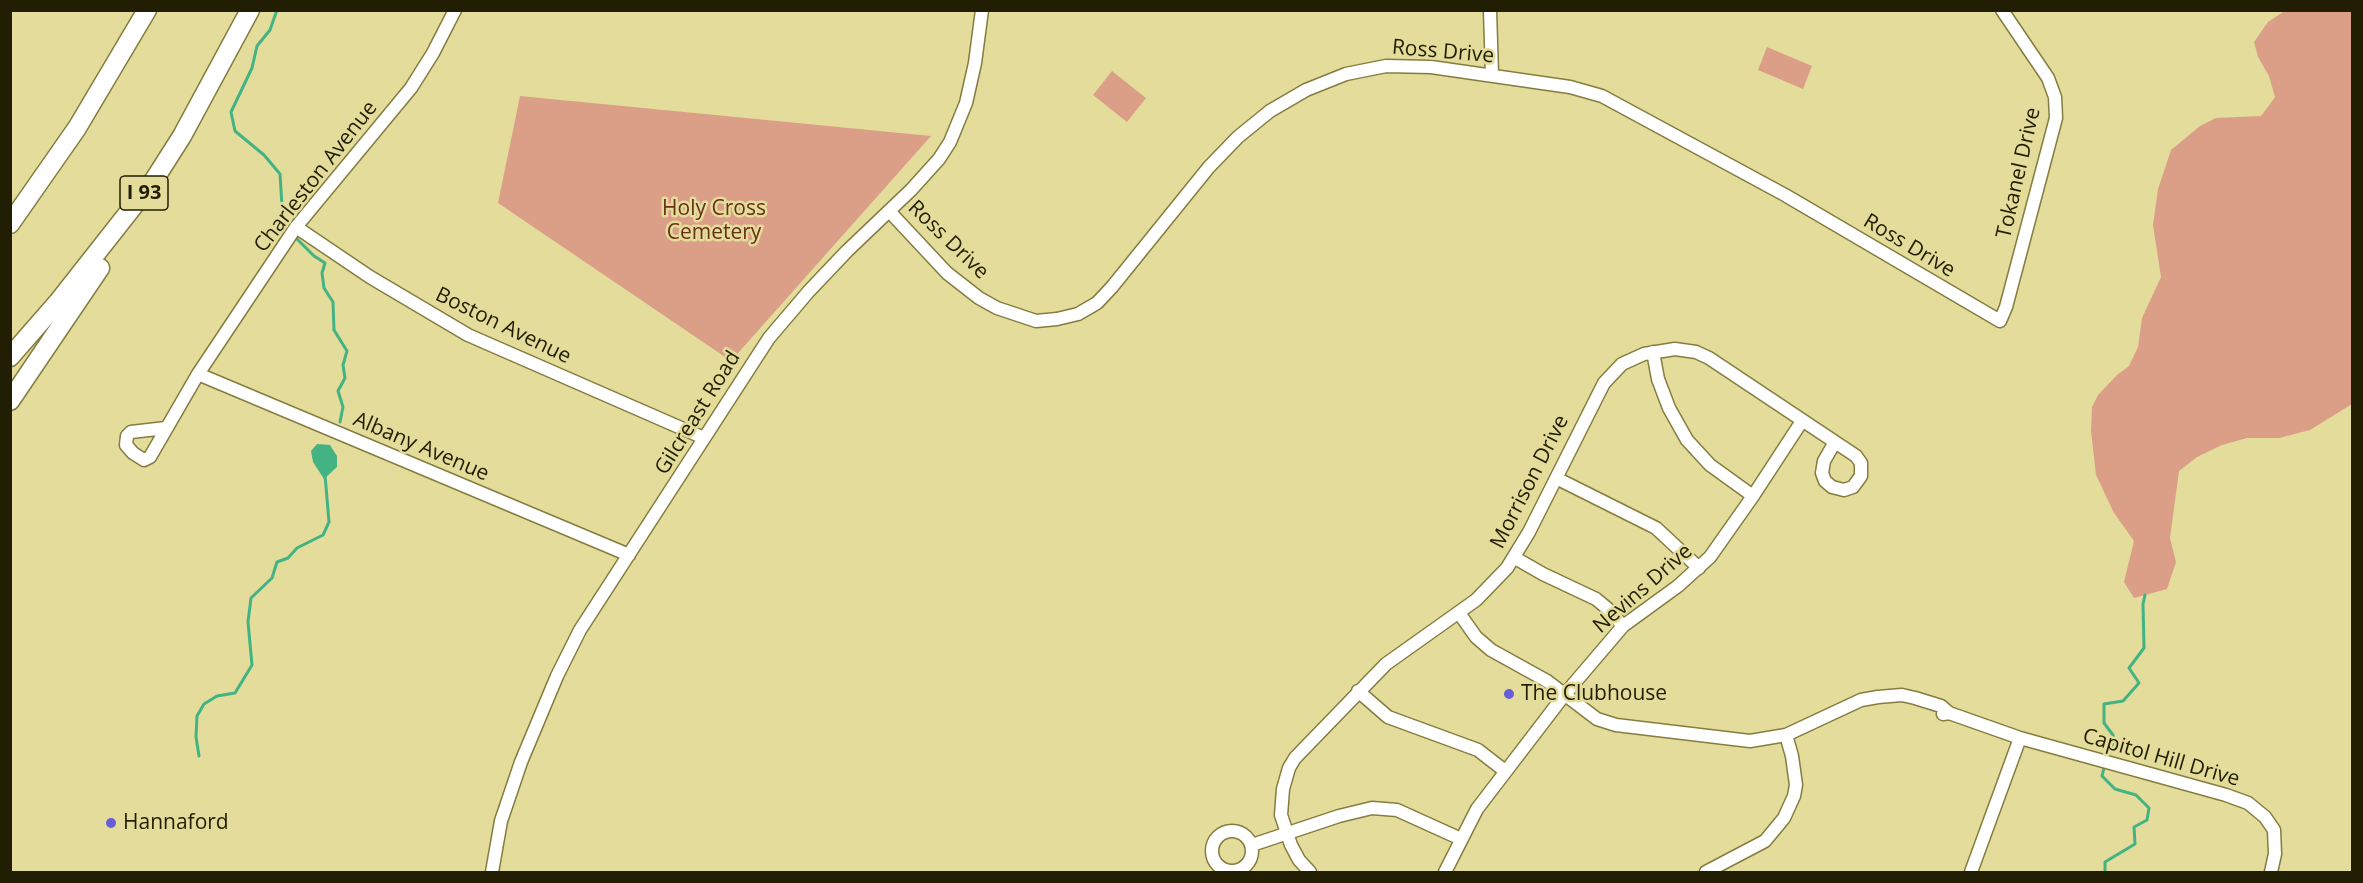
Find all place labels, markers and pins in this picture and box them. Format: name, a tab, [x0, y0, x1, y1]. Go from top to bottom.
place label: The Clubhouse	[1521, 681, 1667, 707]
marker: The Clubhouse	[1502, 687, 1516, 701]
place label: Hannaford	[123, 810, 229, 836]
marker: Hannaford	[104, 816, 118, 830]

